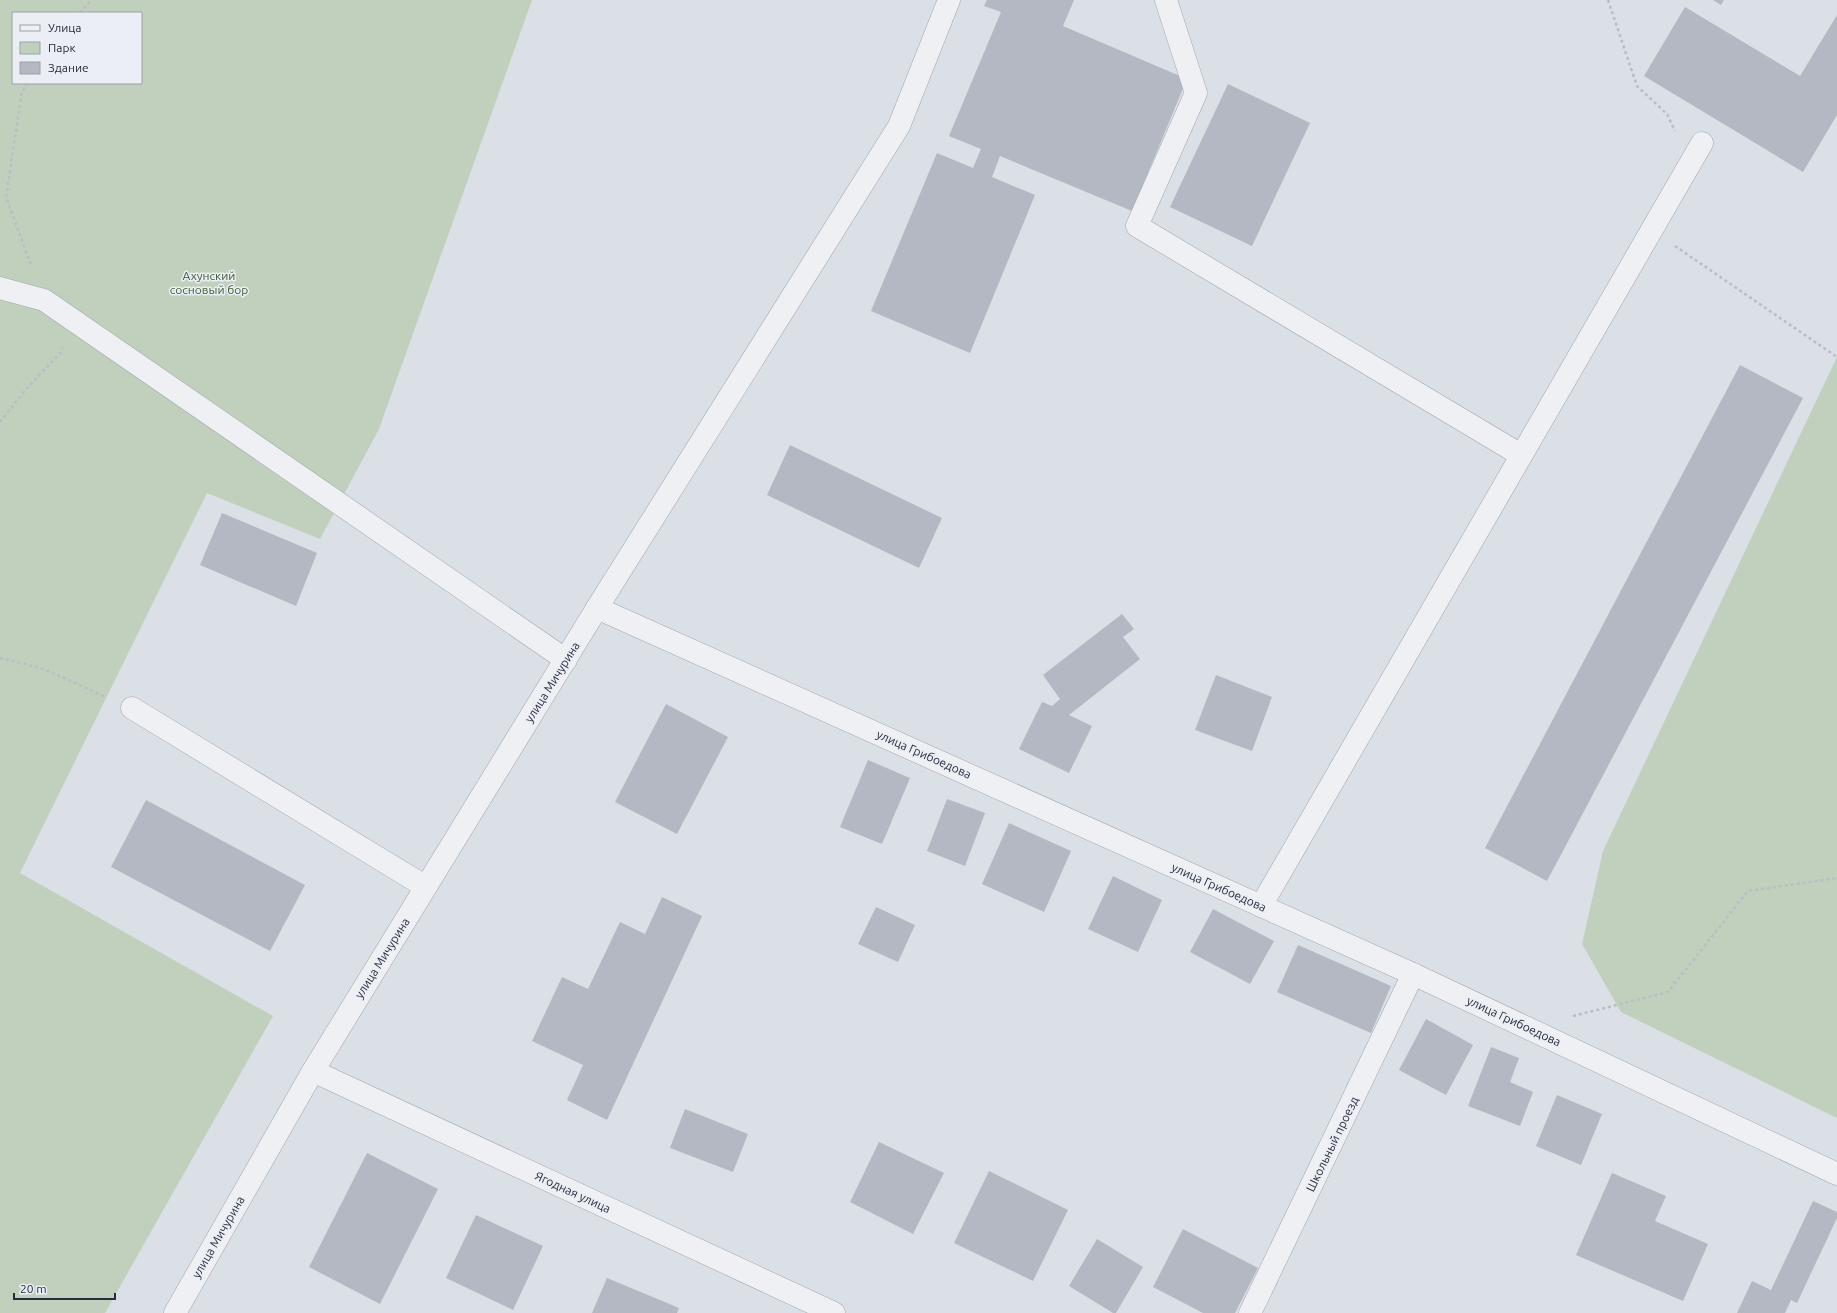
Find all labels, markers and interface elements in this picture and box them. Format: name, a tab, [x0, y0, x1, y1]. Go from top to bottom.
legend	[12, 12, 142, 84]
text: Улица	[48, 21, 81, 34]
text: Парк	[48, 41, 76, 54]
text: Здание	[48, 61, 89, 74]
park label: Ахунский сосновый бор	[170, 269, 248, 296]
street label: улица Мичурина	[522, 639, 582, 725]
street label: улица Грибоедова	[875, 727, 973, 781]
street label: улица Грибоедова	[1170, 860, 1268, 914]
street label: улица Мичурина	[352, 915, 412, 1001]
street label: улица Грибоедова	[1465, 994, 1563, 1048]
street label: Школьный проезд	[1303, 1094, 1361, 1194]
street label: Ягодная улица	[533, 1169, 613, 1215]
street label: улица Мичурина	[189, 1194, 247, 1280]
scale bar	[14, 1275, 115, 1301]
text: 20 m	[20, 1282, 47, 1295]

